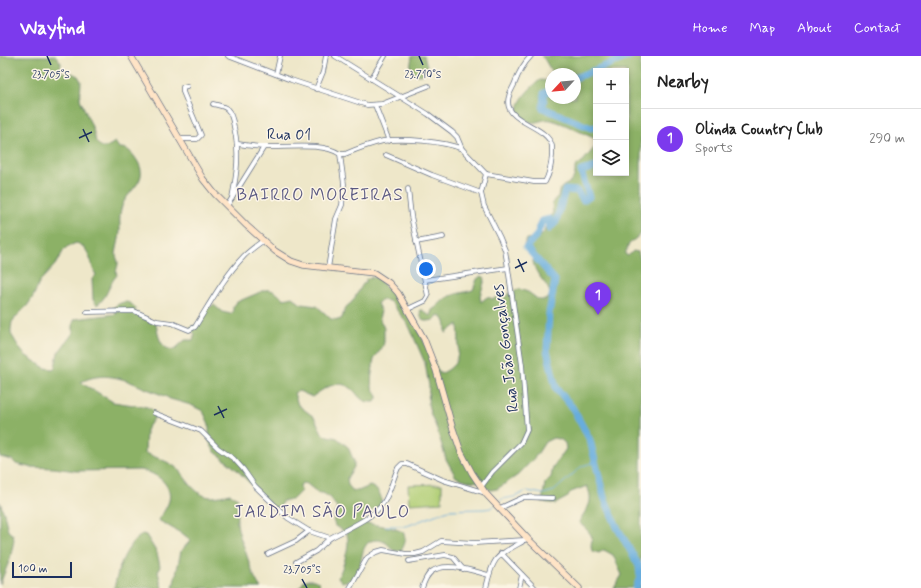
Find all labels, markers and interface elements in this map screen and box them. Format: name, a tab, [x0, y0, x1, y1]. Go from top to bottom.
text: Wayfind	[20, 16, 85, 41]
text: Home	[693, 19, 727, 37]
text: Map	[749, 19, 775, 37]
text: About	[797, 19, 832, 37]
text: Contact	[854, 19, 901, 37]
text: 23.705°S	[32, 68, 70, 82]
text: 23.710°S	[405, 68, 442, 82]
north arrow	[545, 68, 581, 104]
map controls	[593, 68, 629, 176]
button: +	[593, 68, 629, 104]
text: Nearby	[657, 71, 709, 93]
button: −	[593, 104, 629, 140]
text: Olinda Country Club	[695, 120, 823, 140]
street label: Rua 01	[267, 124, 311, 146]
text: 1	[667, 130, 673, 147]
text: 290 m	[869, 130, 905, 147]
button: layers	[593, 140, 629, 176]
text: Sports	[695, 140, 733, 157]
district label: BAIRRO MOREIRAS	[236, 184, 404, 206]
your location	[416, 259, 436, 279]
pin: 1	[585, 282, 611, 315]
street label: Rua João Gonçalves	[488, 283, 524, 413]
district label: JARDIM SÃO PAULO	[234, 501, 410, 523]
scale bar	[12, 560, 72, 579]
text: 100 m	[18, 562, 48, 576]
text: 23.705°S	[283, 563, 321, 577]

